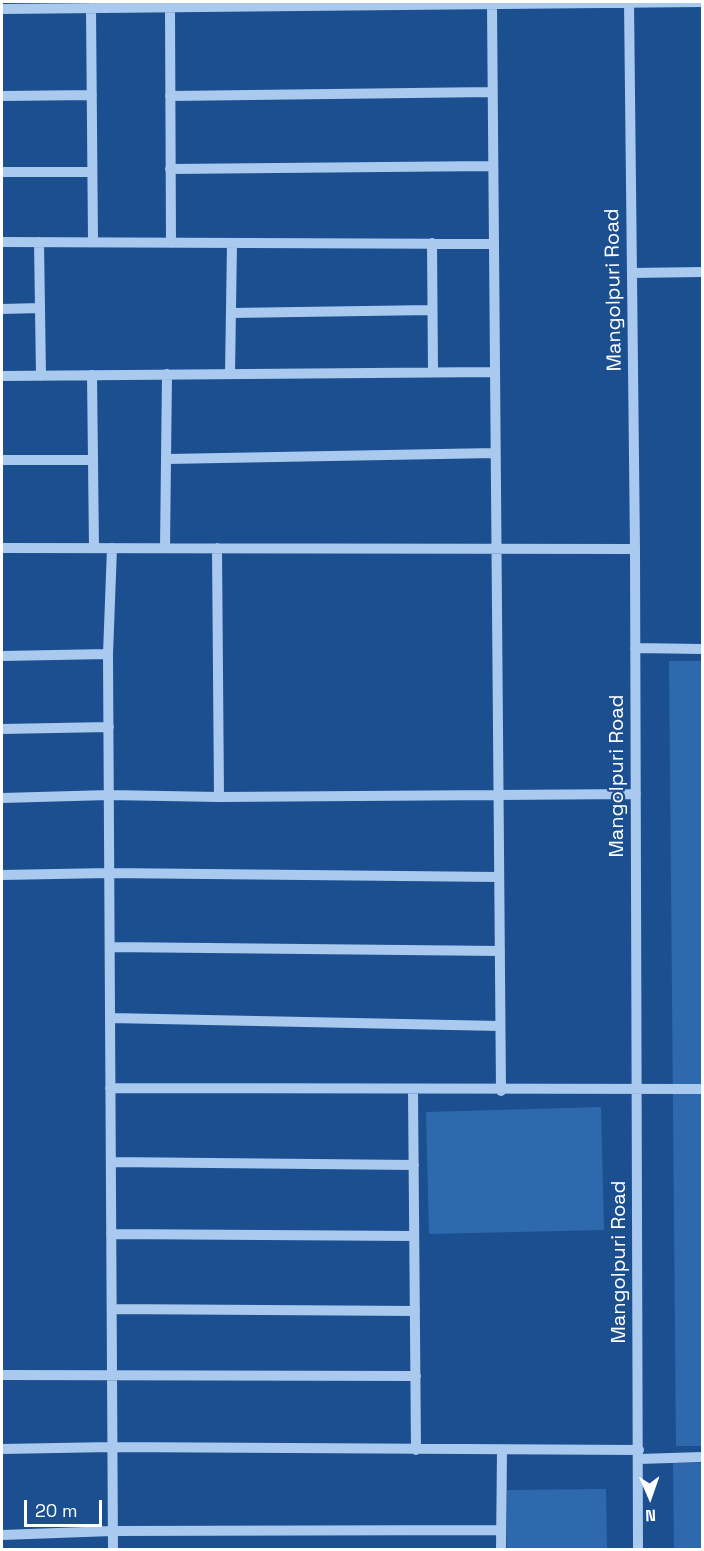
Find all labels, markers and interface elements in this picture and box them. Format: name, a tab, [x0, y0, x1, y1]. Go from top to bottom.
street label: Mangolpuri Road	[601, 208, 627, 372]
street label: Mangolpuri Road	[606, 695, 630, 857]
street label: Mangolpuri Road	[608, 1181, 632, 1343]
north arrow	[620, 1467, 680, 1527]
scale bar	[27, 1488, 105, 1526]
text: 20 m	[35, 1499, 78, 1522]
text: N	[645, 1505, 656, 1526]

